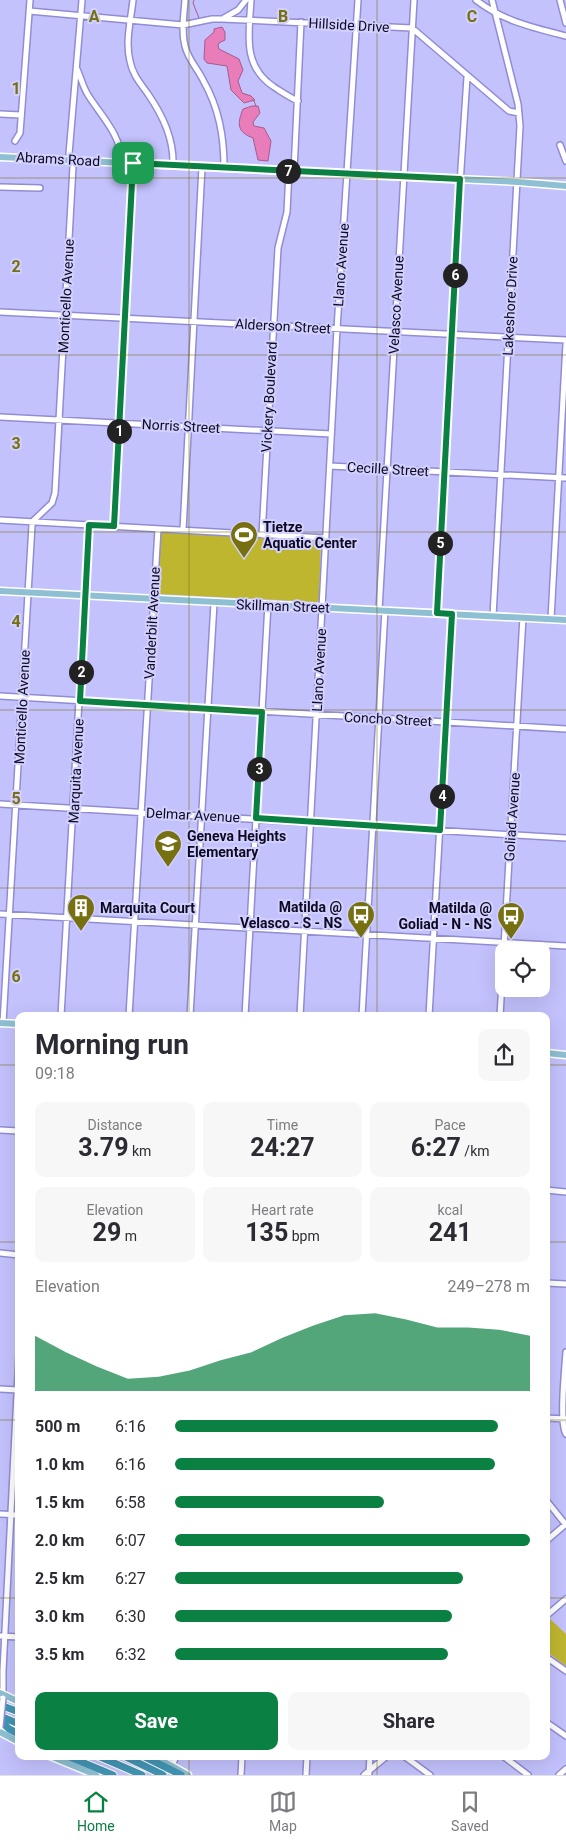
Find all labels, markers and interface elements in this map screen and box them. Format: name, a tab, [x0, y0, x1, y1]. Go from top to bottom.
text: A	[89, 7, 100, 26]
text: B	[278, 7, 288, 26]
text: C	[467, 7, 477, 26]
street label: Hillside Drive	[308, 15, 390, 35]
text: 1	[11, 79, 21, 98]
pin	[112, 142, 154, 184]
street label: Abrams Road	[16, 149, 100, 169]
icon: arrive	[119, 149, 147, 177]
pin: 7	[276, 158, 300, 184]
text: 7	[284, 163, 293, 179]
street label: Llano Avenue	[330, 223, 352, 307]
street label: Monticello Avenue	[55, 238, 77, 354]
street label: Velasco Avenue	[385, 255, 407, 355]
street label: Lakeshore Drive	[499, 256, 521, 356]
text: 2	[11, 257, 21, 276]
pin: 6	[442, 262, 468, 288]
text: 6	[451, 267, 460, 283]
street label: Alderson Street	[235, 316, 332, 337]
street label: Vickery Boulevard	[258, 341, 280, 453]
street label: Norris Street	[141, 416, 221, 436]
pin: 1	[106, 418, 132, 444]
text: 1	[115, 423, 124, 439]
text: 3	[11, 434, 21, 453]
street label: Cecille Street	[347, 459, 430, 479]
place label: Tietze Aquatic Center	[263, 519, 357, 551]
sports icon: Tietze Aquatic Center	[229, 520, 259, 559]
pin: 5	[428, 530, 452, 556]
text: 5	[436, 535, 445, 551]
street label: Vanderbilt Avenue	[141, 566, 163, 680]
street label: Skillman Street	[236, 596, 330, 616]
text: 4	[11, 612, 21, 631]
street label: Llano Avenue	[309, 628, 329, 712]
street label: Monticello Avenue	[11, 649, 33, 765]
pin: 2	[68, 660, 94, 684]
text: 2	[77, 664, 86, 680]
street label: Concho Street	[344, 709, 433, 729]
street label: Marquita Avenue	[65, 718, 87, 824]
pin: 3	[246, 756, 272, 782]
text: 3	[255, 761, 264, 777]
street label: Goliad Avenue	[501, 772, 523, 862]
pin: 4	[430, 784, 454, 808]
text: 4	[438, 788, 447, 804]
text: 5	[11, 789, 21, 808]
street label: Delmar Avenue	[146, 805, 240, 825]
place label: Geneva Heights Elementary	[187, 828, 286, 860]
school or university icon: Geneva Heights Elementary	[153, 829, 183, 868]
building icon: Marquita Court	[66, 893, 96, 932]
place label: Matilda @ Velasco - S - NS	[240, 899, 342, 931]
place label: Marquita Court	[100, 900, 195, 916]
bus stop icon: Matilda @ Velasco - S - NS	[346, 900, 376, 939]
place label: Matilda @ Goliad - N - NS	[398, 900, 492, 932]
bus stop icon: Matilda @ Goliad - N - NS	[496, 901, 526, 940]
map controls	[495, 942, 550, 997]
button: locate	[495, 942, 550, 997]
text: 6	[11, 967, 21, 986]
text: Morning run	[35, 1028, 189, 1061]
button: share	[478, 1029, 530, 1081]
text: 09:18	[35, 1064, 75, 1083]
text: Distance	[88, 1117, 142, 1133]
text: Time	[267, 1117, 298, 1133]
text: Pace	[435, 1117, 466, 1133]
text: 3.79	[78, 1133, 129, 1162]
text: 24:27	[250, 1133, 315, 1162]
text: 6:27	[411, 1133, 461, 1162]
text: km	[129, 1143, 151, 1159]
text: /km	[461, 1143, 490, 1159]
text: Elevation	[86, 1202, 143, 1218]
text: Heart rate	[251, 1202, 314, 1218]
text: kcal	[438, 1202, 463, 1218]
text: 29	[93, 1218, 121, 1247]
text: 135	[245, 1218, 288, 1247]
text: 241	[429, 1218, 472, 1247]
text: m	[121, 1228, 137, 1244]
text: bpm	[288, 1228, 320, 1244]
text: Elevation	[35, 1277, 100, 1296]
text: 249–278 m	[448, 1277, 530, 1296]
text: 500 m	[35, 1417, 80, 1436]
text: 6:16	[115, 1417, 146, 1436]
text: 1.0 km	[35, 1455, 84, 1474]
text: 6:16	[115, 1455, 146, 1474]
text: 1.5 km	[35, 1493, 84, 1512]
text: 6:58	[115, 1493, 146, 1512]
text: 2.0 km	[35, 1531, 84, 1550]
text: 6:07	[115, 1531, 146, 1550]
text: 2.5 km	[35, 1569, 84, 1588]
text: 6:27	[115, 1569, 146, 1588]
text: 3.0 km	[35, 1607, 84, 1626]
text: 6:30	[115, 1607, 146, 1626]
text: 3.5 km	[35, 1645, 84, 1664]
text: 6:32	[115, 1645, 146, 1664]
button: Save	[35, 1692, 278, 1750]
button: Share	[288, 1692, 530, 1750]
tab: Home	[77, 1788, 115, 1834]
tab: Map	[269, 1788, 297, 1834]
tab: Saved	[451, 1788, 489, 1834]

